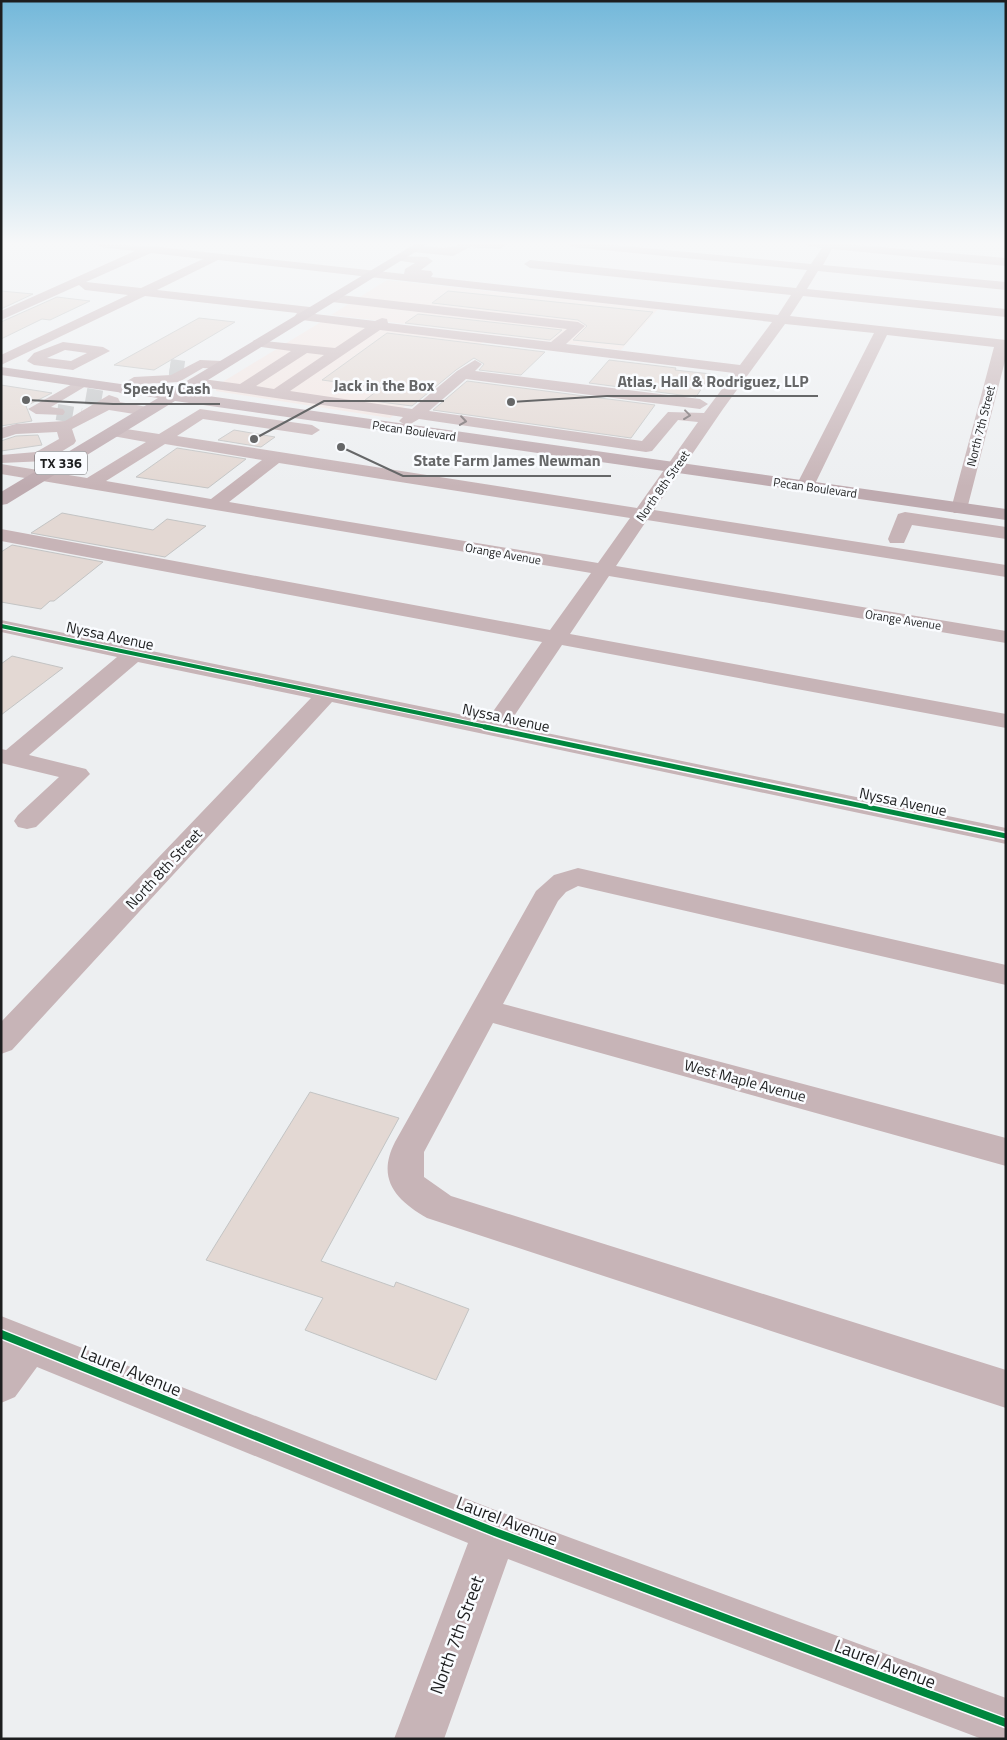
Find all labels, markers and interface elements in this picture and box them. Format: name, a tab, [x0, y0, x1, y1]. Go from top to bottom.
callout: Atlas, Hall & Rodriguez, LLP	[607, 365, 818, 396]
text: Atlas, Hall & Rodriguez, LLP	[617, 369, 809, 393]
callout: Jack in the Box	[324, 370, 444, 401]
callout: Speedy Cash	[113, 373, 220, 404]
text: Jack in the Box	[334, 373, 435, 397]
text: Speedy Cash	[123, 376, 211, 400]
street label: North 7th Street	[961, 383, 1000, 468]
one-way arrow	[683, 410, 692, 420]
street label: Pecan Boulevard	[371, 415, 457, 446]
one-way arrow	[459, 415, 467, 426]
callout: State Farm James Newman	[403, 445, 611, 476]
street label: North 8th Street	[631, 446, 695, 525]
text: State Farm James Newman	[413, 448, 601, 472]
road number: TX 336	[35, 452, 87, 474]
street label: Pecan Boulevard	[772, 472, 858, 503]
street label: Orange Avenue	[464, 537, 543, 570]
street label: Orange Avenue	[864, 604, 943, 635]
street label: Nyssa Avenue	[64, 615, 156, 656]
street label: Nyssa Avenue	[460, 697, 552, 738]
street label: Nyssa Avenue	[857, 781, 949, 822]
street label: North 8th Street	[120, 822, 208, 914]
street label: West Maple Avenue	[682, 1053, 809, 1108]
street label: Laurel Avenue	[77, 1338, 186, 1403]
street label: Laurel Avenue	[453, 1489, 562, 1552]
street label: North 7th Street	[423, 1571, 491, 1698]
street label: Laurel Avenue	[831, 1632, 940, 1695]

